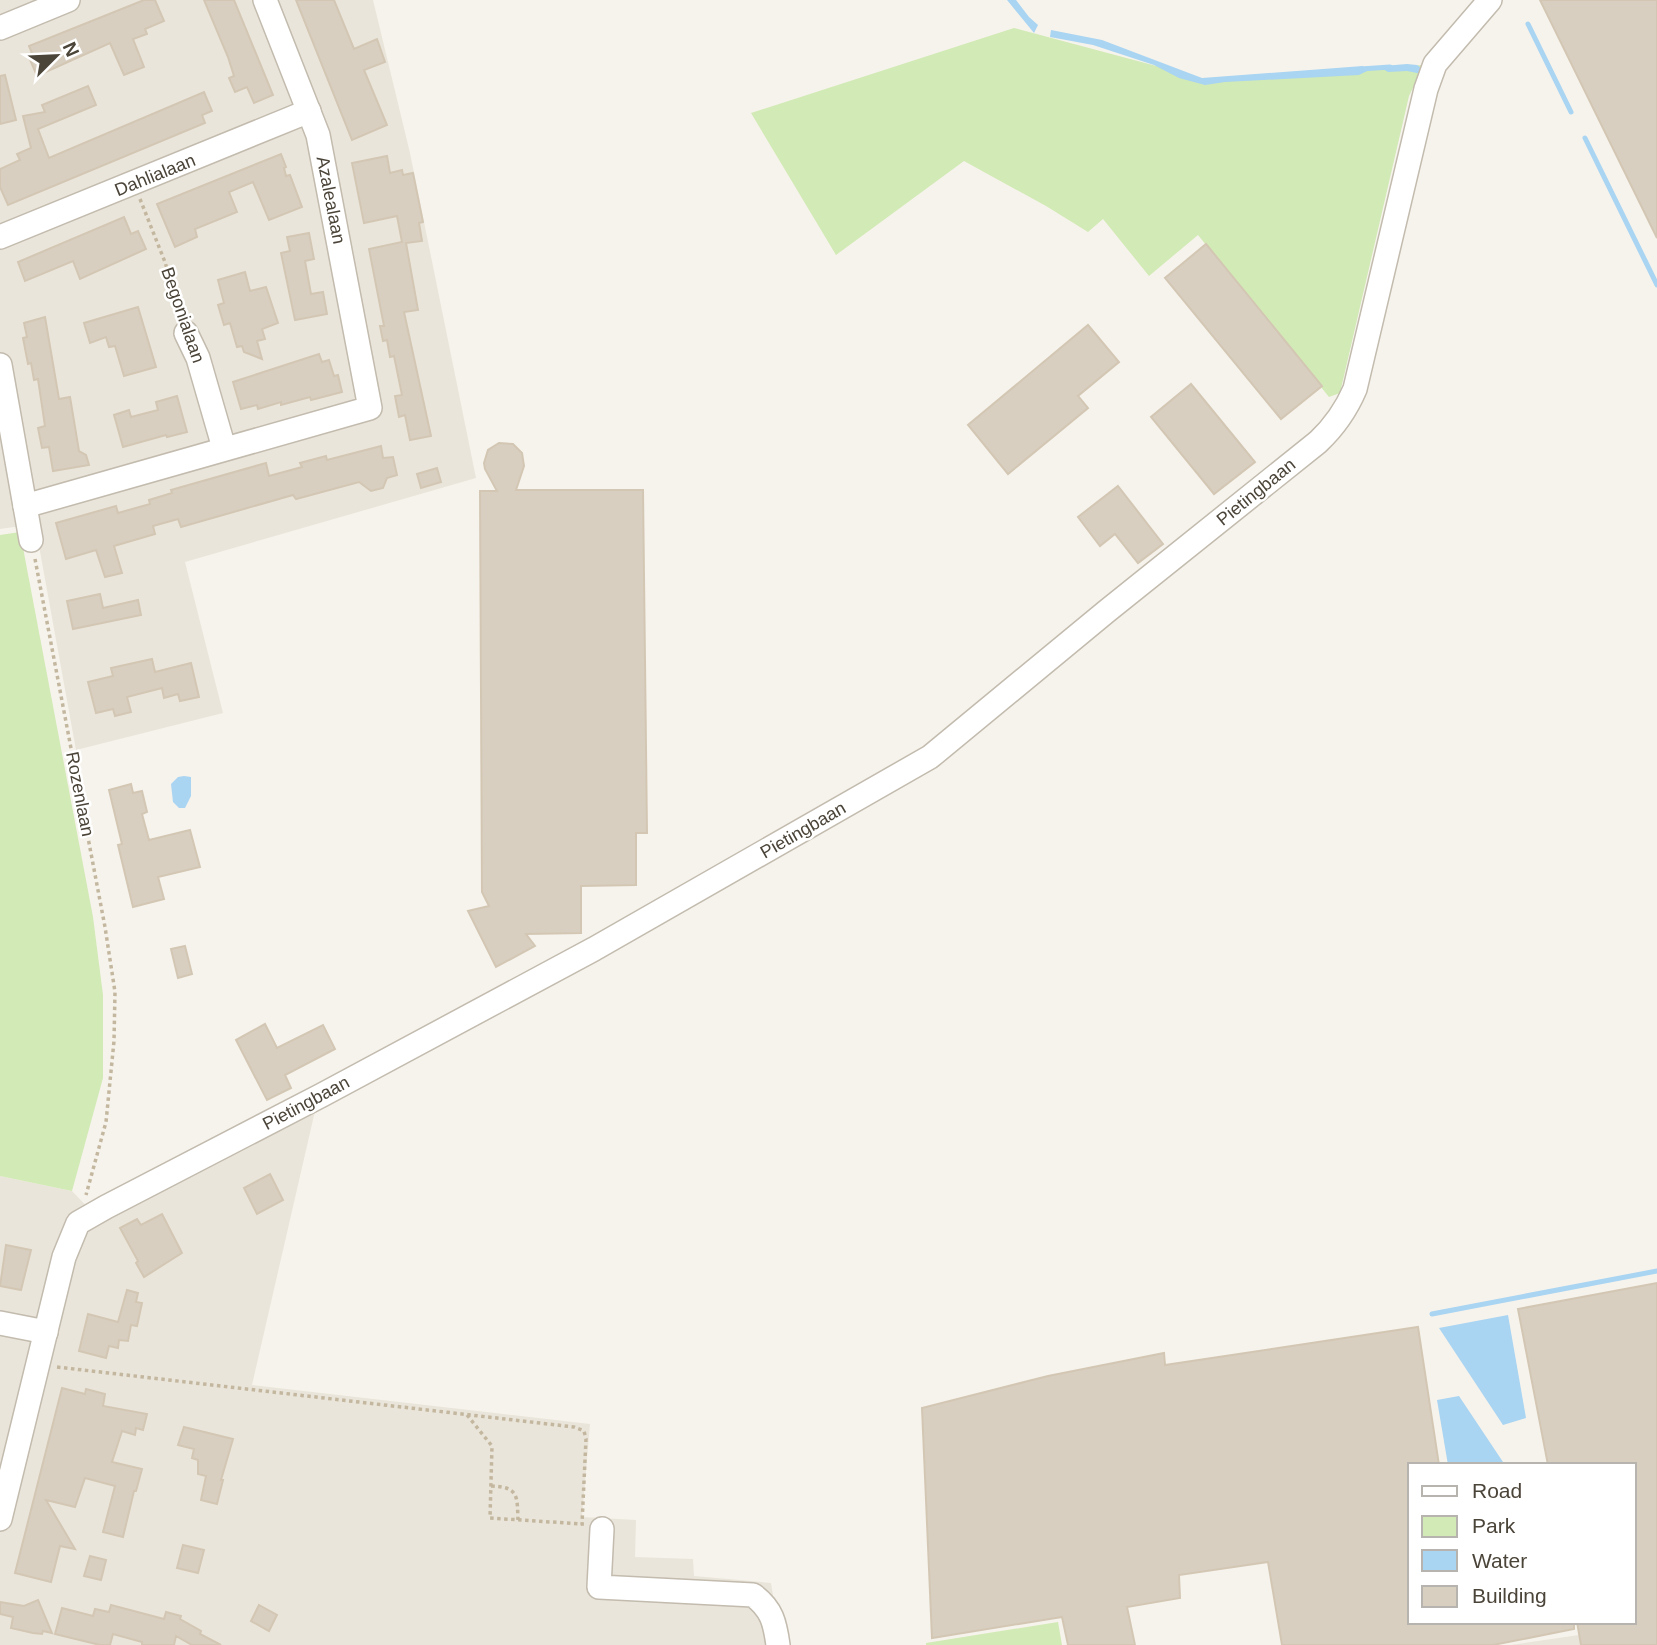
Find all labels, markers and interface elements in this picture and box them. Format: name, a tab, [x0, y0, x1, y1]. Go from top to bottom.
north arrow	[21, 21, 91, 91]
text: N	[59, 39, 83, 60]
street label: Dahlialaan	[112, 150, 198, 200]
street label: Azalealaan	[313, 154, 349, 246]
street label: Begonialaan	[157, 264, 209, 366]
street label: Pietingbaan	[1213, 454, 1299, 530]
street label: Rozenlaan	[62, 750, 98, 838]
street label: Pietingbaan	[757, 798, 849, 862]
street label: Pietingbaan	[259, 1072, 353, 1134]
legend	[1408, 1463, 1636, 1624]
text: Road	[1472, 1479, 1522, 1502]
text: Park	[1472, 1514, 1516, 1537]
text: Water	[1472, 1549, 1527, 1572]
text: Building	[1472, 1584, 1547, 1607]

